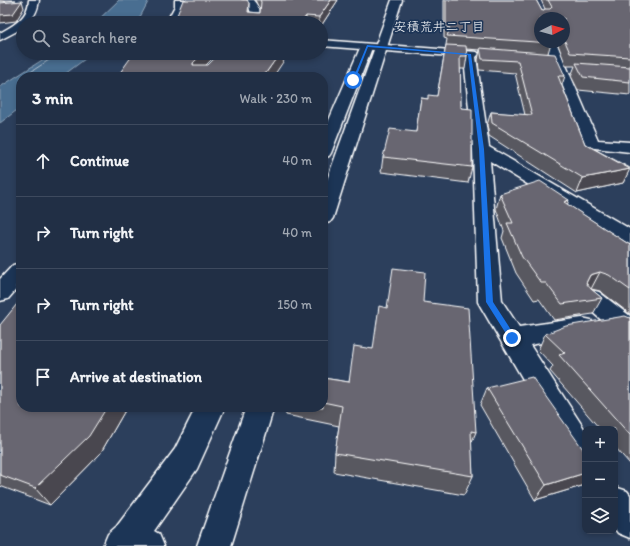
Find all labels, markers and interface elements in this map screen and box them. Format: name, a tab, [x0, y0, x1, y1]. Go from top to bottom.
north arrow	[534, 12, 570, 48]
search box	[16, 16, 328, 60]
district label: 安積荒井二丁目	[393, 19, 485, 34]
icon: search	[30, 27, 52, 49]
text: Search here	[62, 29, 137, 47]
route start	[344, 71, 362, 89]
text: 3 min	[32, 88, 73, 108]
text: Walk · 230 m	[240, 91, 312, 106]
icon: ahead	[32, 150, 54, 172]
text: Continue	[70, 152, 129, 170]
text: 40 m	[282, 153, 312, 168]
icon: right	[32, 222, 54, 244]
text: Turn right	[70, 224, 134, 242]
text: 40 m	[282, 225, 312, 240]
icon: right	[32, 294, 54, 316]
text: Turn right	[70, 296, 134, 314]
text: 150 m	[277, 297, 312, 312]
route end	[503, 329, 521, 347]
icon: arrive	[32, 366, 54, 388]
text: Arrive at destination	[70, 368, 202, 386]
map controls	[582, 426, 618, 534]
button: +	[582, 426, 618, 462]
button: −	[582, 462, 618, 498]
button: layers	[582, 498, 618, 534]

